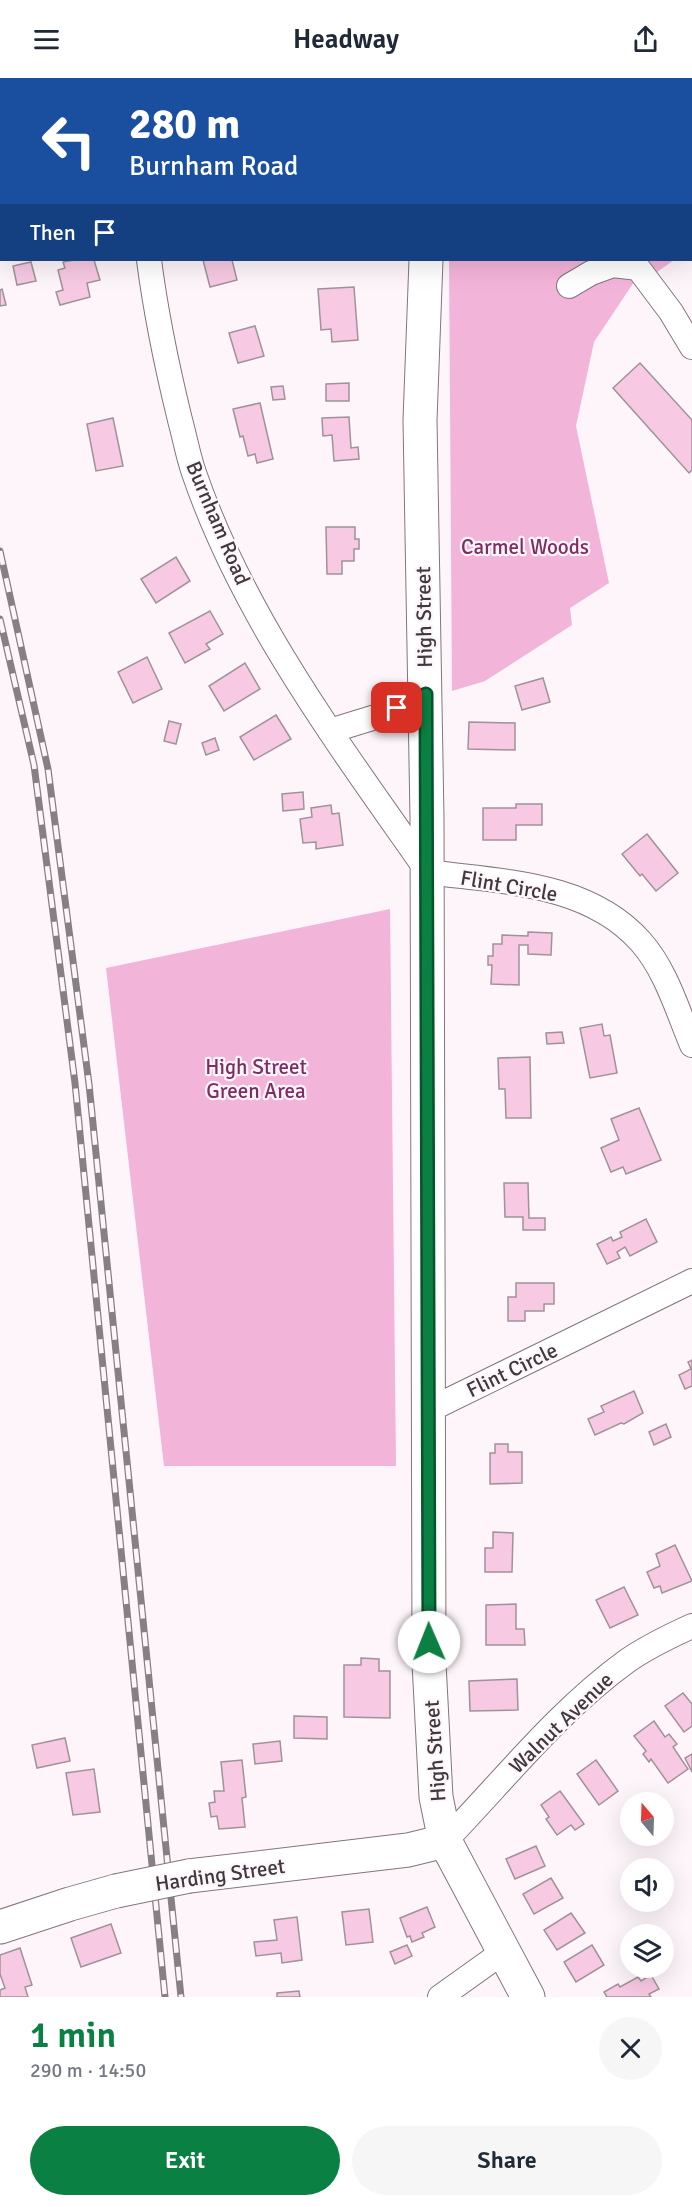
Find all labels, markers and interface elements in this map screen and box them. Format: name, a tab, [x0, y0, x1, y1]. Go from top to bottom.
icon: menu	[30, 23, 63, 56]
text: Headway	[293, 23, 399, 56]
icon: share	[629, 23, 662, 56]
text: 280 m	[129, 99, 240, 150]
icon: left	[30, 102, 108, 180]
text: Burnham Road	[129, 150, 298, 183]
icon: arrive	[88, 216, 121, 249]
text: Then	[30, 219, 76, 246]
street label: Burnham Road	[180, 457, 256, 589]
park label: Carmel Woods	[461, 534, 589, 560]
street label: High Street	[410, 566, 438, 668]
pin	[371, 682, 422, 733]
icon: arrive	[380, 691, 413, 724]
street label: Flint Circle	[458, 865, 560, 907]
park label: High Street Green Area	[205, 1054, 307, 1104]
street label: Flint Circle	[462, 1337, 562, 1403]
position arrow	[397, 1610, 461, 1674]
street label: Walnut Avenue	[504, 1667, 618, 1779]
street label: High Street	[418, 1699, 452, 1803]
north arrow	[620, 1792, 674, 1846]
map controls	[620, 1792, 674, 1978]
street label: Harding Street	[153, 1853, 287, 1897]
button: sound	[620, 1858, 674, 1912]
button: layers	[620, 1924, 674, 1978]
text: 1 min	[30, 2013, 116, 2058]
button: close	[599, 2017, 662, 2080]
text: 290 m · 14:50	[30, 2058, 146, 2083]
button: Exit	[30, 2126, 340, 2195]
button: Share	[352, 2126, 662, 2195]

